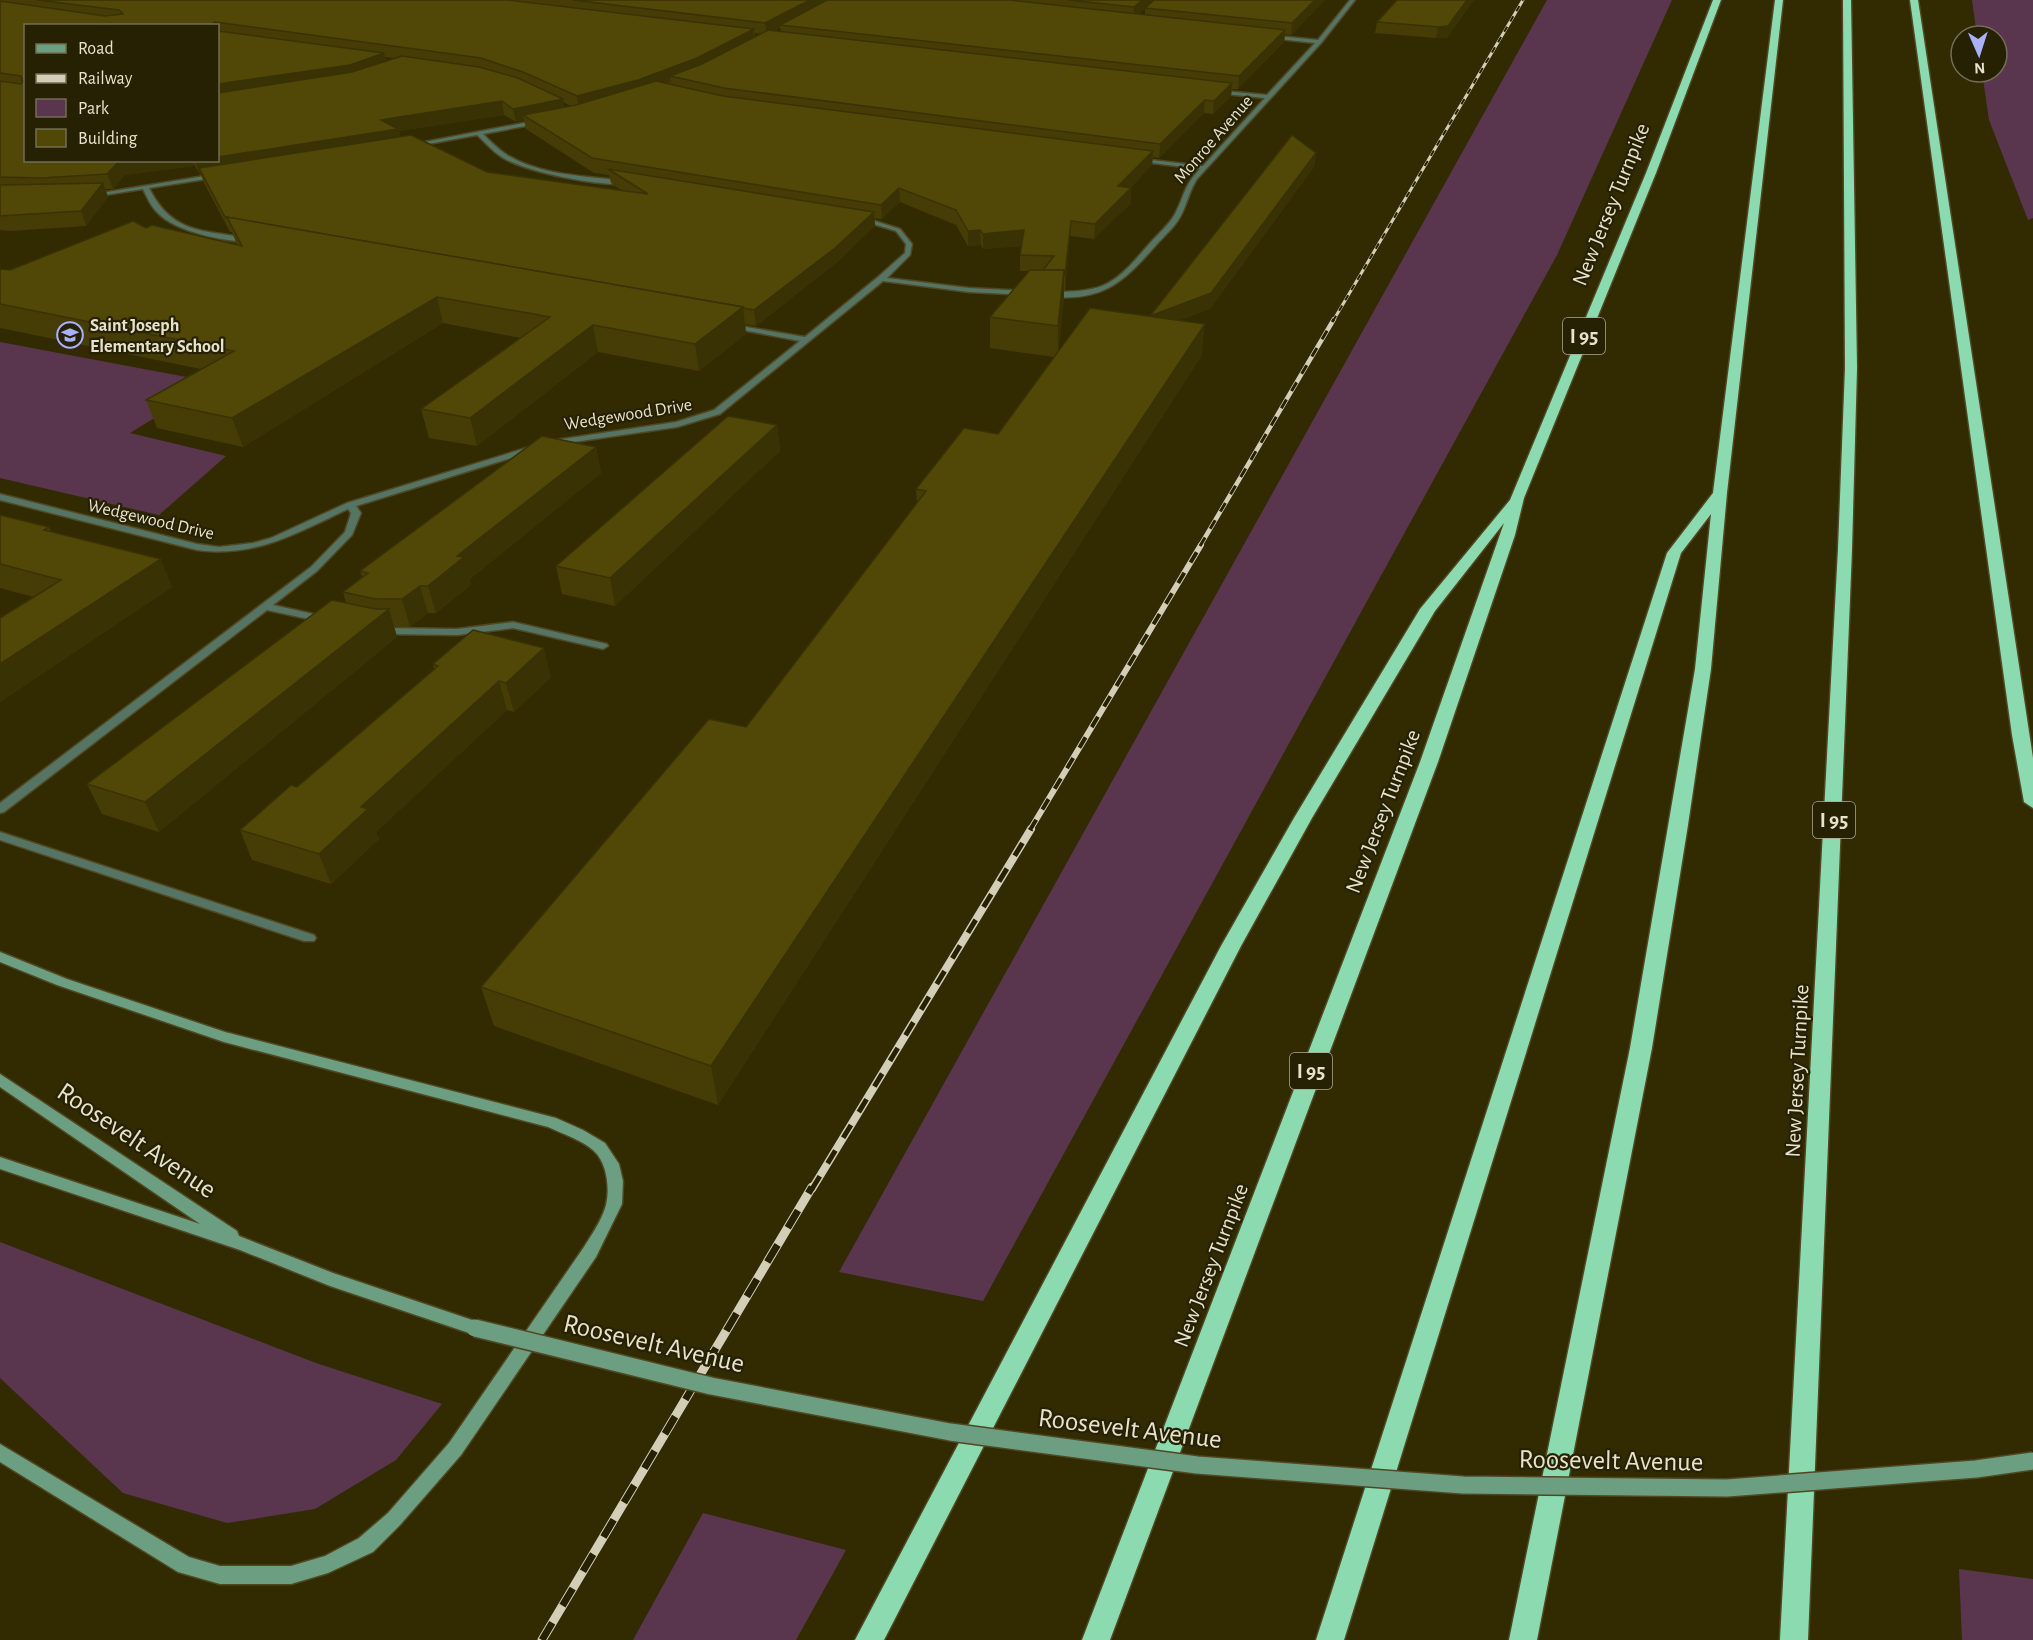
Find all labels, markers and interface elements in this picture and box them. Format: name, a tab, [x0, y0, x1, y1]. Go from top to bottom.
legend	[24, 24, 219, 162]
north arrow	[1949, 24, 2009, 84]
text: Road	[78, 40, 114, 58]
text: N	[1974, 60, 1986, 76]
text: Railway	[78, 70, 133, 88]
street label: Monroe Avenue	[1171, 92, 1257, 187]
text: Park	[78, 100, 110, 118]
street label: New Jersey Turnpike	[1568, 120, 1654, 289]
text: Building	[78, 130, 138, 148]
place label: Saint Joseph Elementary School	[90, 317, 225, 356]
road number: I 95	[1563, 318, 1605, 354]
school or university icon: Saint Joseph Elementary School	[55, 320, 85, 350]
street label: Wedgewood Drive	[563, 396, 693, 434]
street label: Wedgewood Drive	[86, 497, 216, 543]
street label: New Jersey Turnpike	[1342, 727, 1424, 896]
road number: I 95	[1813, 802, 1855, 838]
street label: New Jersey Turnpike	[1781, 984, 1813, 1158]
road number: I 95	[1290, 1053, 1332, 1089]
street label: Roosevelt Avenue	[53, 1078, 221, 1203]
street label: New Jersey Turnpike	[1170, 1181, 1252, 1350]
street label: Roosevelt Avenue	[561, 1310, 747, 1377]
street label: Roosevelt Avenue	[1037, 1404, 1223, 1453]
street label: Roosevelt Avenue	[1518, 1445, 1704, 1476]

